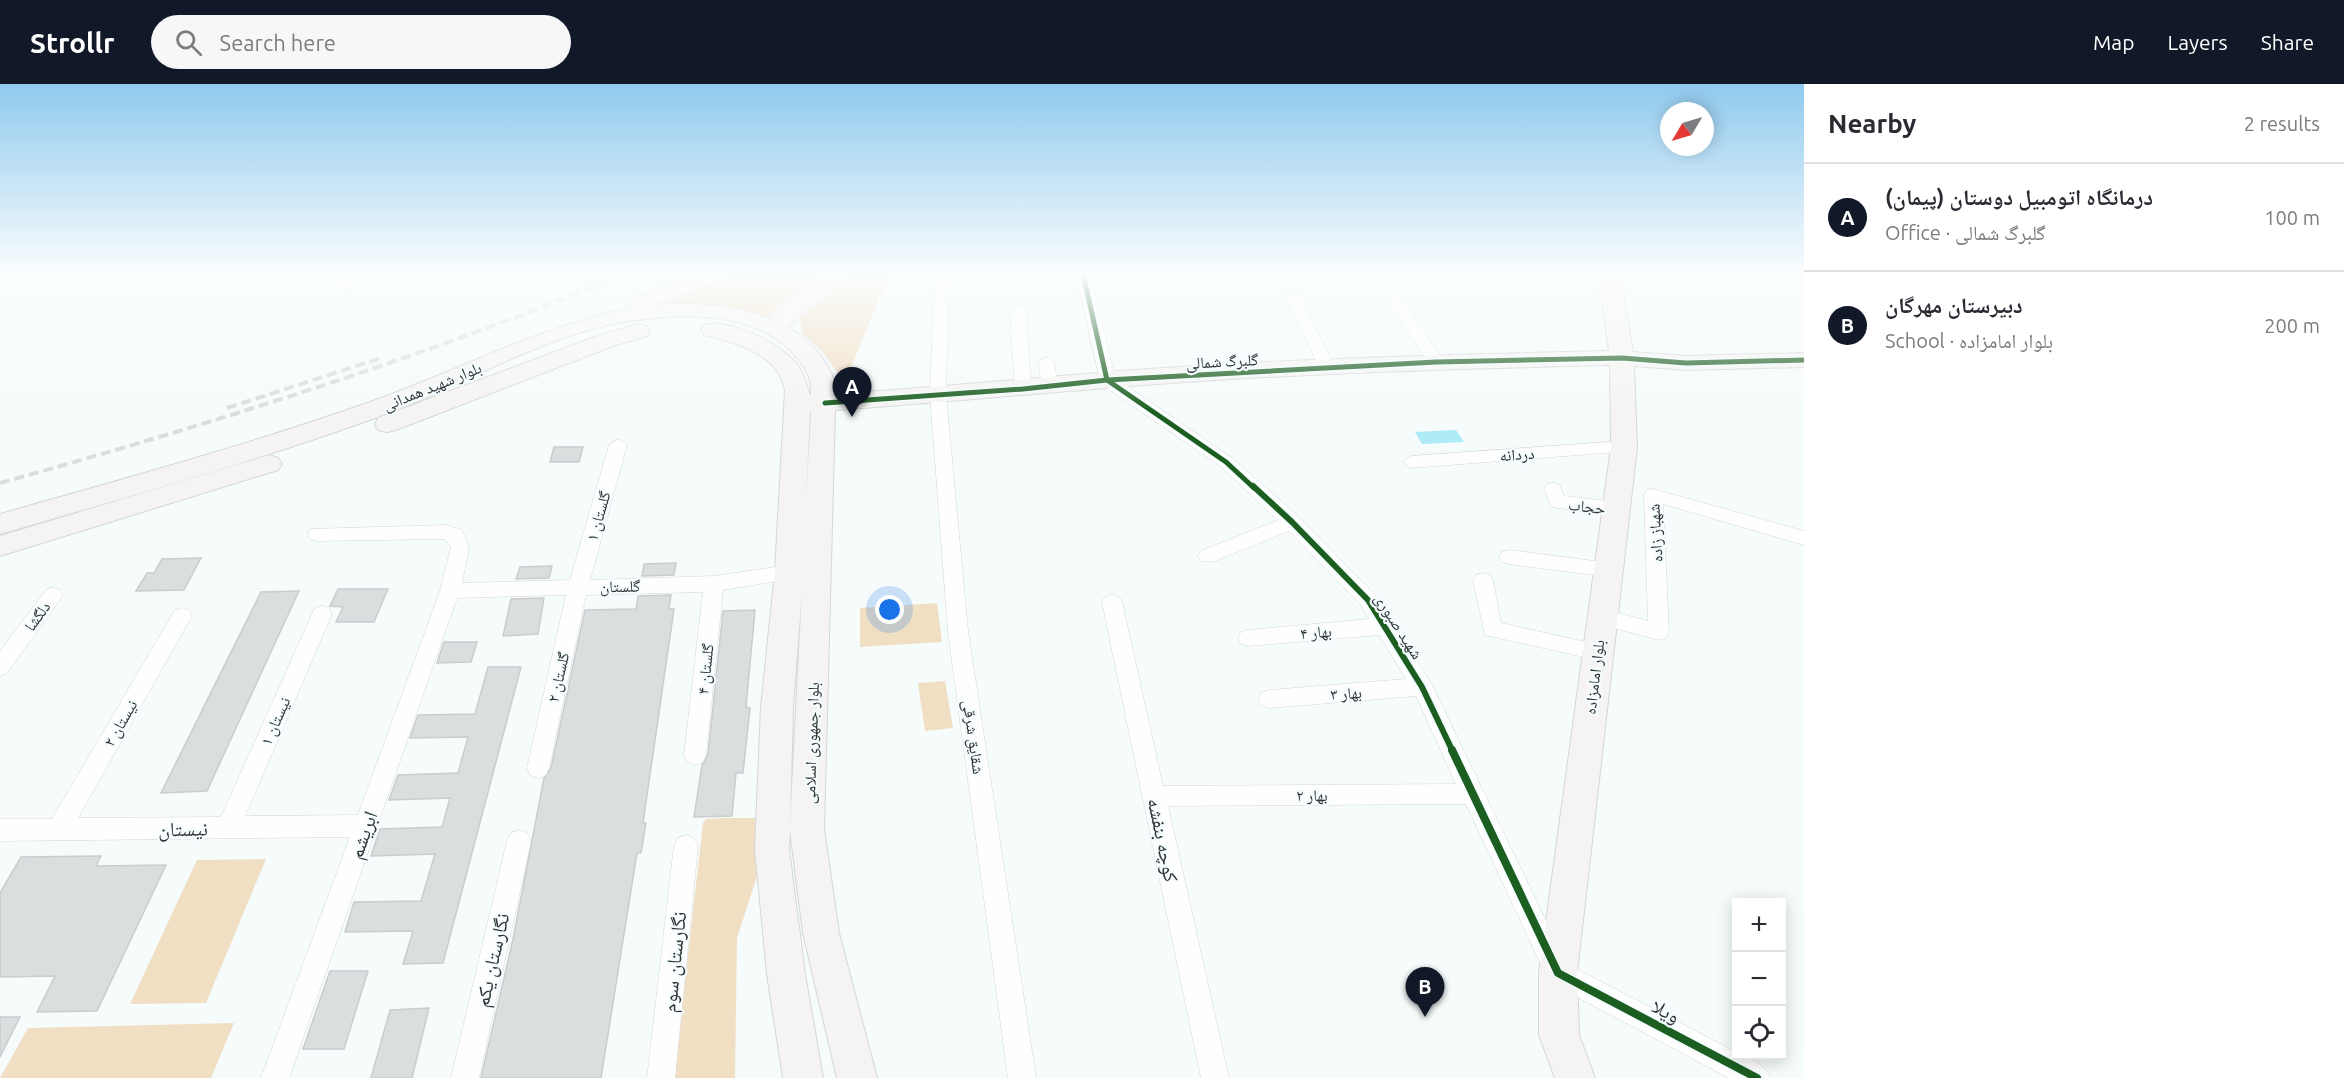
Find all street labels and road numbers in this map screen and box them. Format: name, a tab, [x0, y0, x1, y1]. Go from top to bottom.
street label: گلبرگ شمالی	[1185, 350, 1259, 374]
street label: بلوار شهید همدانی	[380, 358, 485, 416]
street label: دردانه	[1499, 444, 1535, 465]
street label: گلستان ۱	[582, 489, 616, 544]
street label: حجاب	[1567, 495, 1607, 518]
street label: شهباز زاده	[1644, 503, 1667, 563]
street label: گلستان	[600, 577, 641, 597]
street label: شهید صبوری	[1370, 590, 1427, 663]
street label: دلگشا	[20, 598, 54, 634]
street label: بهار ۴	[1299, 622, 1333, 643]
street label: بلوار امامزاده	[1580, 639, 1609, 716]
street label: گلستان ۴	[693, 642, 719, 696]
street label: گلستان ۲	[543, 650, 575, 704]
street label: بلوار جمهوری اسلامی	[800, 682, 824, 804]
street label: بهار ۳	[1330, 683, 1362, 704]
street label: نیستان ۱	[256, 694, 295, 749]
street label: نیستان ۲	[100, 696, 142, 751]
street label: شقایق شرقی	[958, 699, 988, 776]
street label: بهار ۲	[1296, 786, 1328, 805]
street label: کوچه بنفشه	[1143, 796, 1184, 884]
street label: ابریشم	[343, 808, 385, 863]
street label: نیستان	[158, 817, 208, 841]
street label: نگارستان سوم	[657, 910, 693, 1014]
street label: نگارستان یکم	[470, 911, 516, 1010]
street label: ویلا	[1648, 994, 1684, 1028]

